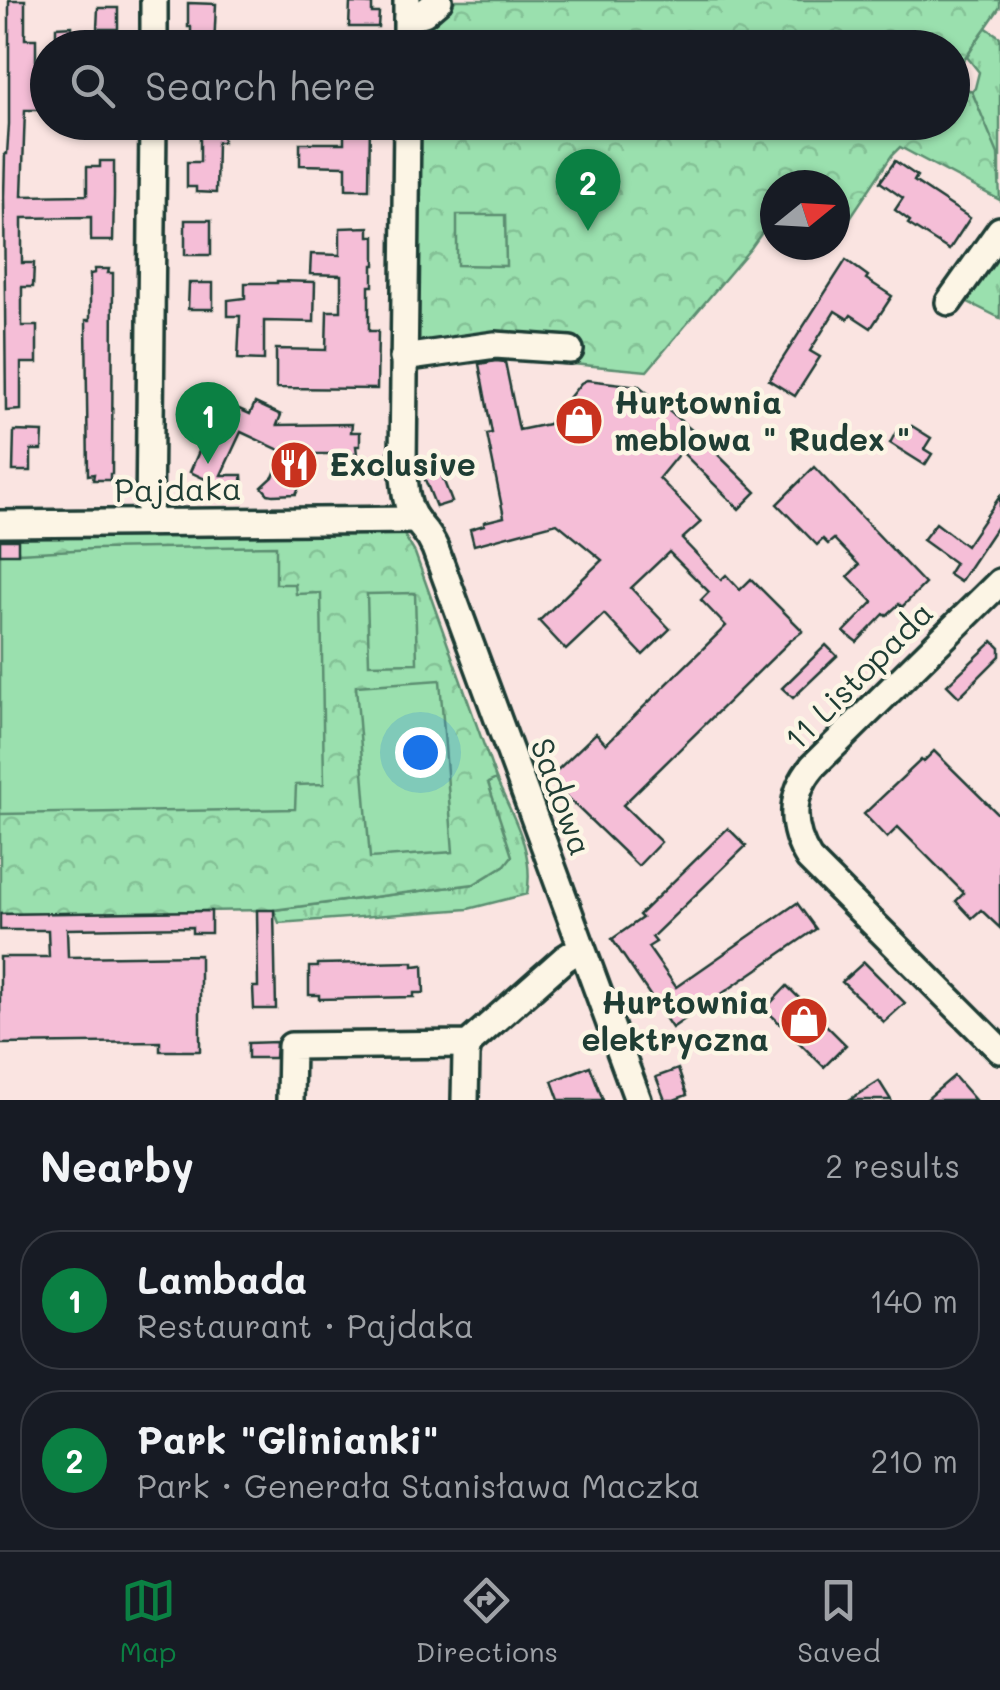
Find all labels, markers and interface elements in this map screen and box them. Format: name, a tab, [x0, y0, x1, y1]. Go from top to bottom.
search box	[30, 30, 970, 140]
icon: search	[65, 58, 120, 113]
text: Search here	[145, 60, 376, 110]
pin: 2	[556, 148, 620, 231]
north arrow	[760, 170, 850, 260]
place label: Hurtownia meblowa " Rudex "	[614, 380, 910, 459]
pin: 1	[176, 382, 240, 464]
shop icon: Hurtownia meblowa " Rudex "	[553, 395, 605, 447]
restaurant icon: Exclusive	[268, 439, 320, 491]
place label: Exclusive	[329, 442, 476, 484]
street label: Pajdaka	[114, 466, 242, 510]
street label: 11 Listopada	[774, 591, 941, 758]
your location	[395, 727, 446, 778]
street label: Sadowa	[522, 732, 603, 861]
place label: Hurtownia elektryczna	[582, 980, 769, 1060]
shop icon: Hurtownia elektryczna	[778, 995, 830, 1047]
text: Nearby	[40, 1138, 194, 1193]
text: 2 results	[825, 1144, 960, 1186]
text: Lambada	[137, 1254, 307, 1304]
text: 1	[67, 1279, 82, 1321]
text: 140 m	[869, 1279, 958, 1321]
text: Restaurant · Pajdaka	[137, 1304, 474, 1346]
text: Park "Glinianki"	[137, 1414, 439, 1464]
text: 2	[66, 1439, 83, 1481]
text: 210 m	[870, 1439, 958, 1481]
text: Park · Generała Stanisława Maczka	[137, 1464, 700, 1506]
tab: Map	[120, 1573, 177, 1669]
tab: Directions	[416, 1573, 558, 1669]
tab: Saved	[797, 1573, 880, 1669]

